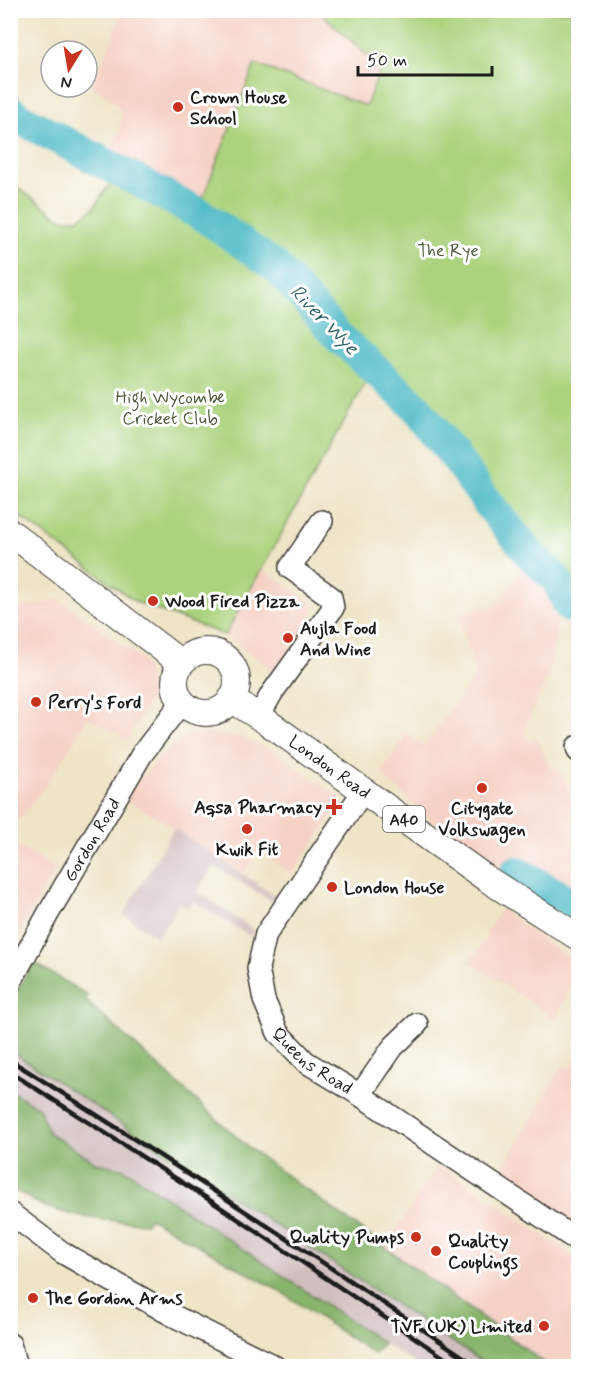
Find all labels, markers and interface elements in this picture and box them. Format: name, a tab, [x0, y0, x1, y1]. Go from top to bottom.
north arrow	[39, 39, 99, 99]
scale bar	[358, 39, 492, 77]
text: 50 m	[367, 49, 407, 73]
text: N	[59, 71, 74, 94]
place label: Crown House School	[190, 86, 288, 131]
marker: Crown House School	[171, 100, 185, 114]
park label: The Rye	[417, 239, 479, 263]
water label: River Wye	[284, 279, 365, 362]
park label: High Wycombe Cricket Club	[115, 386, 225, 431]
place label: Wood Fired Pizza	[164, 590, 300, 614]
marker: Wood Fired Pizza	[146, 594, 160, 608]
place label: Aujla Food And Wine	[300, 617, 377, 662]
marker: Aujla Food And Wine	[281, 631, 295, 645]
place label: Perry's Ford	[48, 691, 141, 715]
marker: Perry's Ford	[29, 695, 43, 709]
street label: London Road	[283, 730, 375, 805]
marker: Citygate Volkswagen	[475, 781, 489, 795]
street label: Gordon Road	[59, 794, 127, 887]
place label: Aqsa Pharmacy	[194, 796, 322, 820]
place label: Citygate Volkswagen	[438, 797, 526, 844]
marker: Aqsa Pharmacy	[327, 800, 341, 814]
road number: A40	[383, 806, 425, 832]
marker: Kwik Fit	[240, 822, 254, 836]
place label: Kwik Fit	[216, 838, 279, 862]
place label: London House	[344, 876, 444, 900]
marker: London House	[325, 880, 339, 894]
street label: Queens Road	[266, 1022, 357, 1101]
place label: Quality Pumps	[289, 1226, 404, 1250]
marker: Quality Pumps	[409, 1230, 423, 1244]
place label: Quality Couplings	[448, 1230, 518, 1277]
marker: Quality Couplings	[429, 1244, 443, 1258]
place label: The Gordon Arms	[45, 1287, 183, 1311]
marker: The Gordon Arms	[26, 1291, 40, 1305]
place label: TVF (UK) Limited	[391, 1315, 532, 1339]
marker: TVF (UK) Limited	[537, 1319, 551, 1333]

